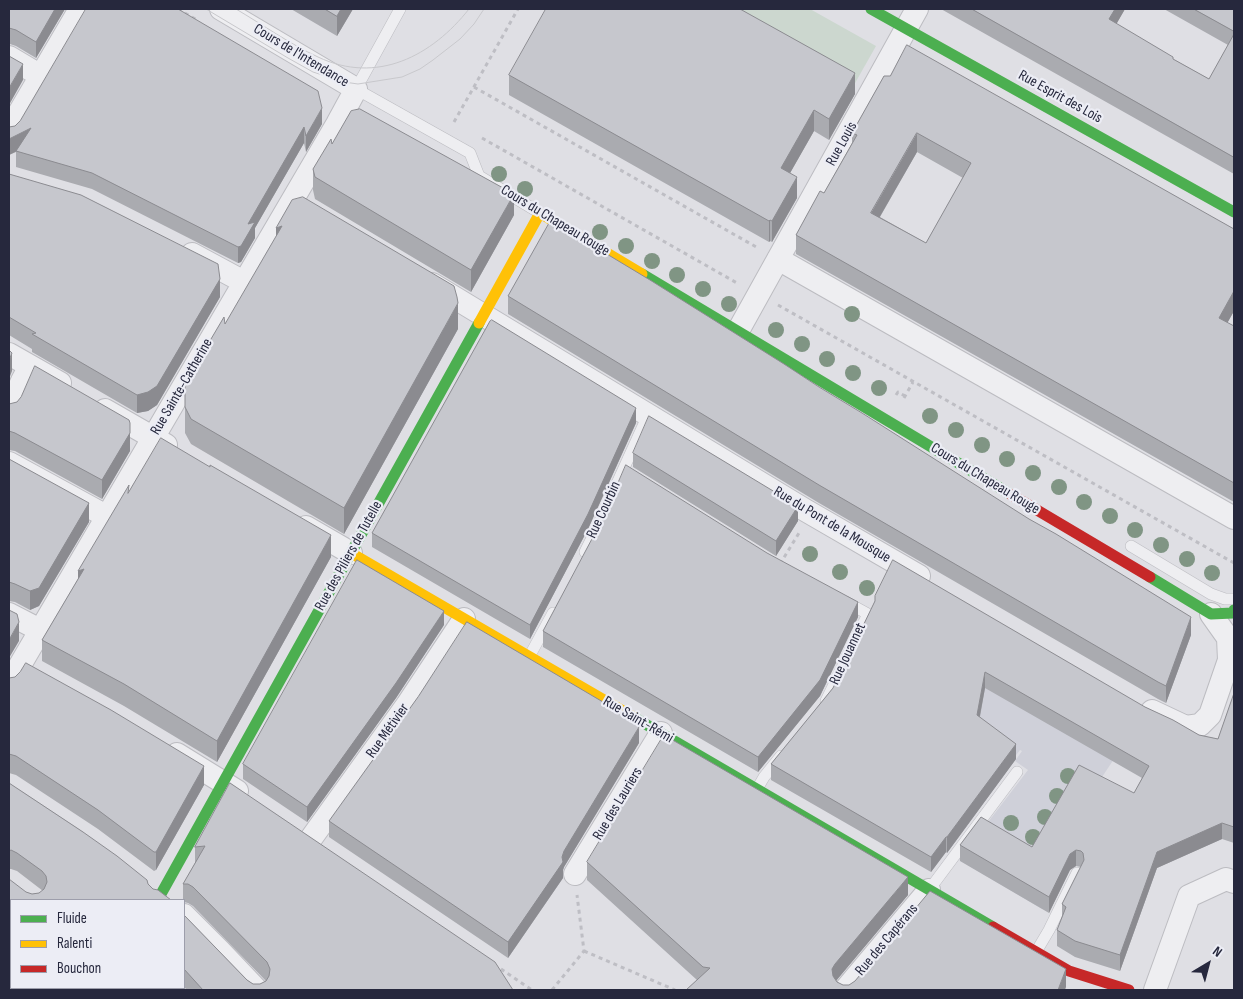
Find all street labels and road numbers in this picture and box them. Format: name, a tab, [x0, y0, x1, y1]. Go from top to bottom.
street label: Cours de l'Intendance	[250, 20, 352, 92]
street label: Rue Esprit des Lois	[1015, 67, 1105, 127]
street label: Rue Louis	[823, 119, 861, 169]
street label: Cours du Chapeau Rouge	[497, 181, 613, 261]
street label: Rue Sainte-Catherine	[147, 336, 217, 438]
street label: Cours du Chapeau Rouge	[927, 439, 1043, 519]
street label: Rue Courbin	[583, 479, 625, 541]
street label: Rue du Pont de la Mousque	[770, 483, 894, 567]
street label: Rue des Piliers de Tutelle	[311, 498, 387, 614]
street label: Rue Jouannet	[826, 620, 870, 688]
street label: Rue Saint-Rémi	[600, 693, 676, 747]
street label: Rue Métivier	[363, 700, 413, 762]
street label: Rue des Lauriers	[589, 764, 647, 844]
street label: Rue des Capérans	[852, 900, 922, 980]

